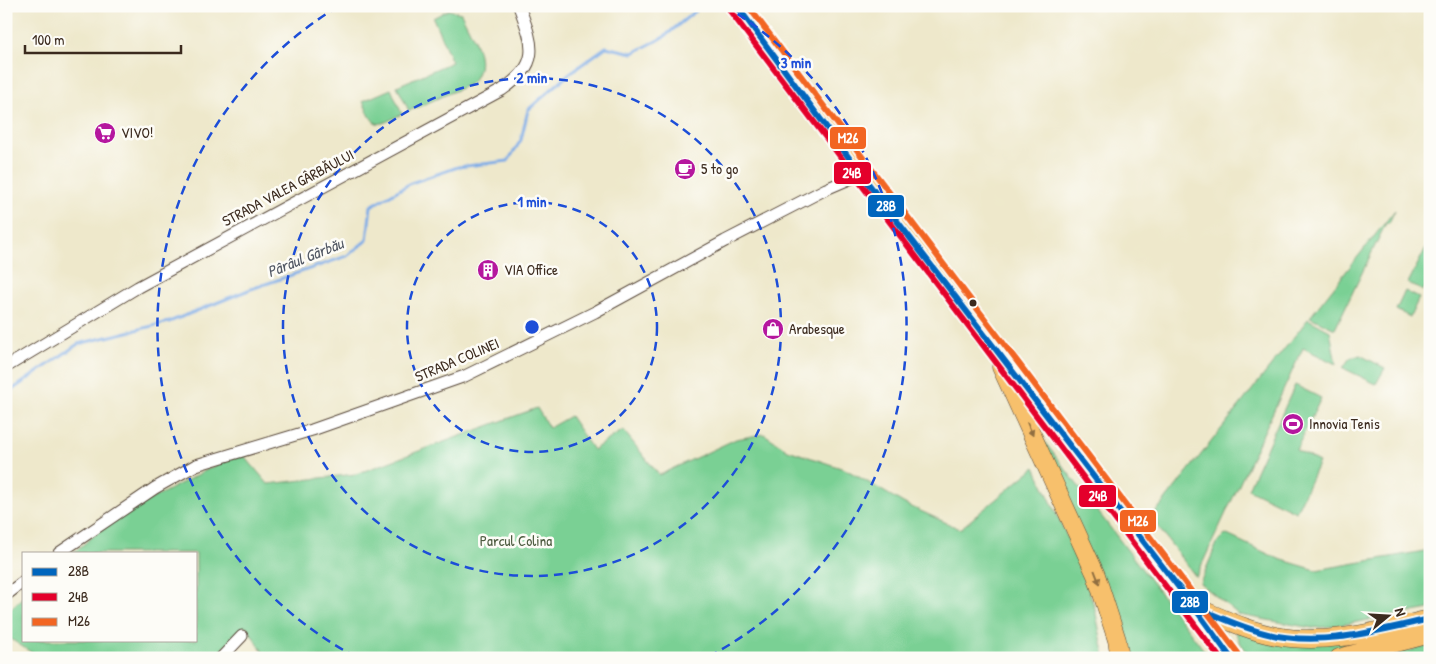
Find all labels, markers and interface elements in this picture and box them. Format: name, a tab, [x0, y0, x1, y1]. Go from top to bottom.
scale bar	[25, 22, 181, 54]
text: 100 m	[32, 29, 65, 50]
text: 3 min	[781, 52, 811, 73]
text: 2 min	[517, 67, 548, 88]
supermarket icon: VIVO!	[93, 121, 117, 145]
place label: VIVO!	[121, 122, 153, 143]
line badge: M26	[829, 126, 867, 150]
text: M26	[838, 128, 859, 147]
street label: STRADA VALEA GÂRBĂULUI	[218, 144, 357, 231]
cafe icon: 5 to go	[673, 157, 697, 181]
place label: 5 to go	[701, 158, 738, 179]
line badge: 24B	[833, 161, 872, 185]
text: 24B	[843, 163, 861, 182]
text: 1 min	[517, 191, 547, 212]
line badge: 28B	[867, 194, 905, 218]
text: 28B	[876, 196, 896, 215]
water label: Pârâul Gârbău	[264, 231, 348, 282]
building icon: VIA Office	[476, 258, 500, 282]
place label: VIA Office	[504, 259, 558, 280]
unlabelled marker	[968, 298, 978, 308]
shop icon: Arabesque	[761, 317, 785, 341]
centre of rings	[523, 318, 541, 336]
place label: Arabesque	[789, 318, 845, 339]
street label: STRADA COLINEI	[411, 332, 502, 387]
sports icon: Innovia Tenis	[1281, 412, 1305, 436]
place label: Innovia Tenis	[1309, 413, 1380, 434]
one-way arrow	[1026, 422, 1034, 436]
line badge: 24B	[1078, 484, 1117, 508]
text: 24B	[1089, 486, 1107, 505]
line badge: M26	[1119, 509, 1157, 533]
text: M26	[1128, 511, 1149, 530]
park label: Parcul Colina	[480, 530, 552, 551]
legend	[22, 552, 198, 642]
text: 28B	[68, 560, 89, 581]
one-way arrow	[1093, 570, 1101, 585]
text: 24B	[68, 586, 88, 607]
line badge: 28B	[1171, 590, 1209, 614]
text: 28B	[1180, 592, 1200, 611]
north arrow	[1364, 592, 1414, 642]
text: N	[1391, 605, 1411, 619]
text: M26	[68, 610, 90, 631]

